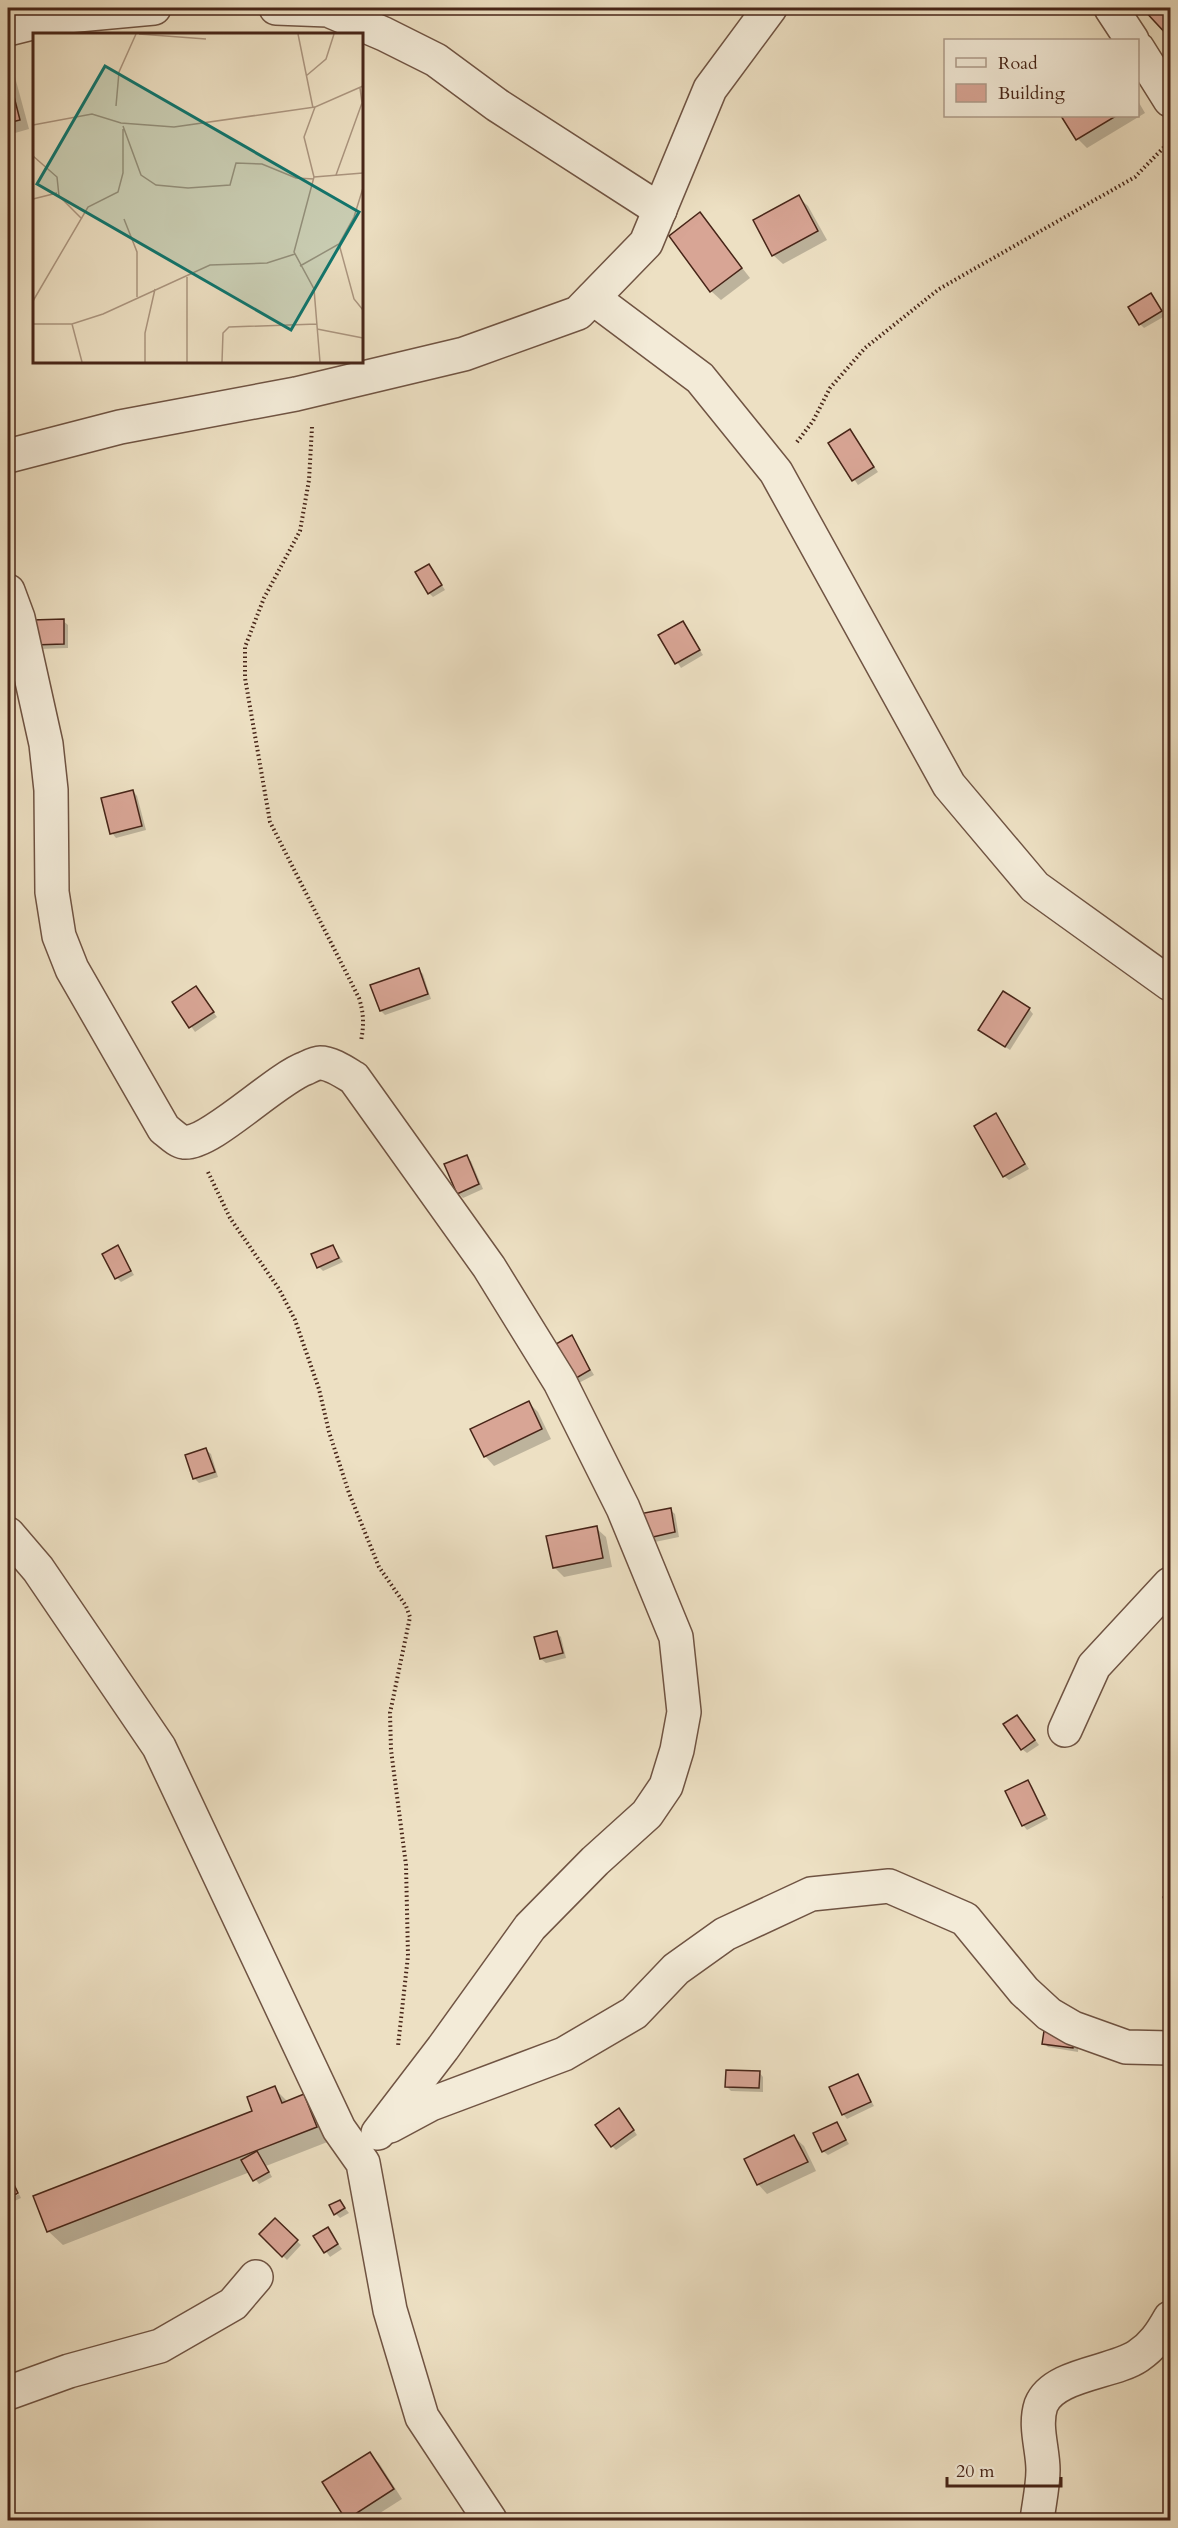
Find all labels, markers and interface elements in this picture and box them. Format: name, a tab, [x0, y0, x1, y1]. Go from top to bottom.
inset map	[33, 33, 363, 363]
legend	[944, 39, 1139, 117]
text: Road	[998, 51, 1038, 76]
text: Building	[998, 81, 1066, 106]
scale bar	[947, 2450, 1061, 2488]
text: 20 m	[956, 2459, 995, 2484]

